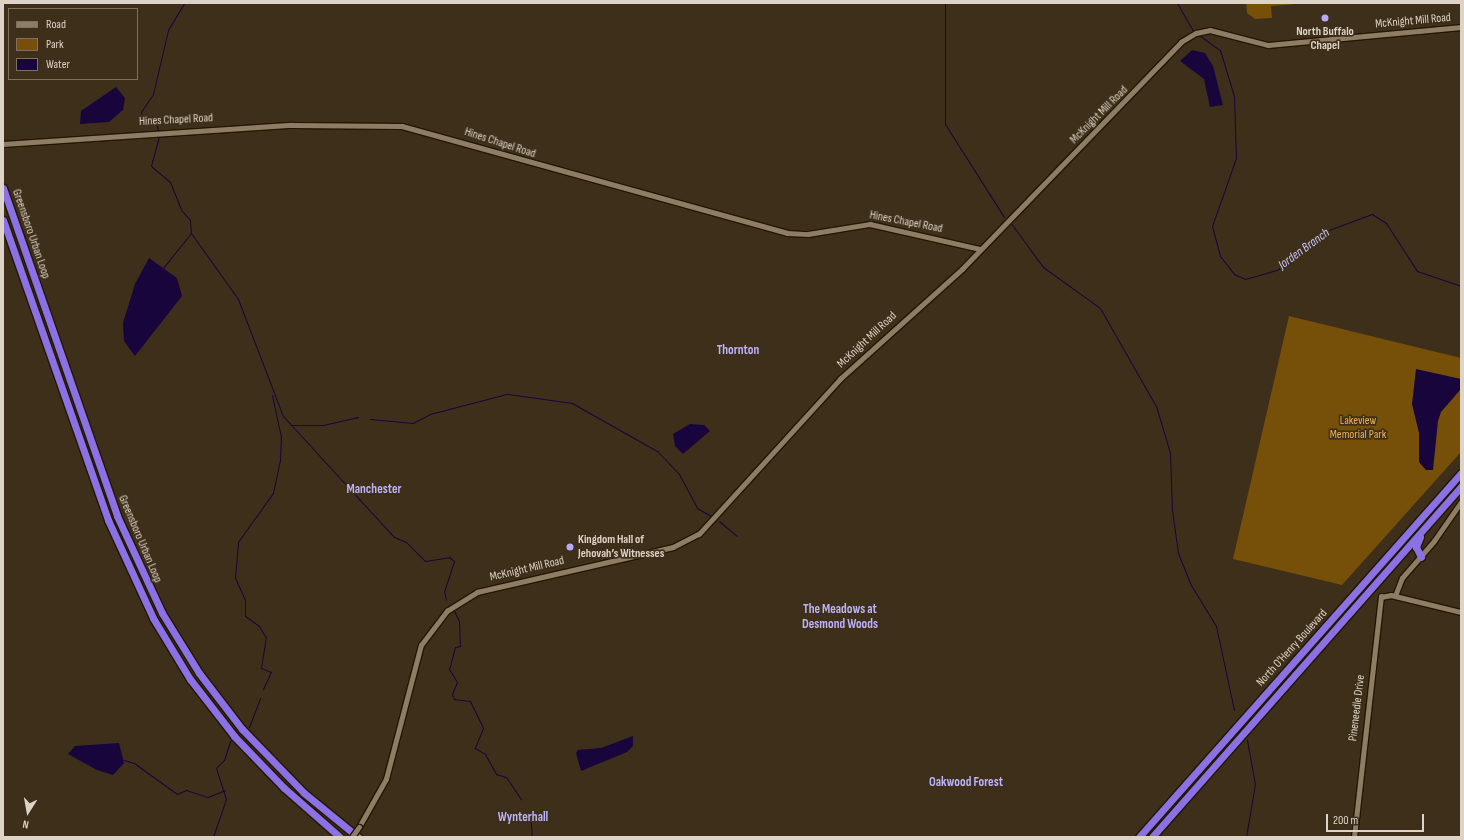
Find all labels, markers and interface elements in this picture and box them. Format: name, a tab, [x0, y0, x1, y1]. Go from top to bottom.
legend	[8, 8, 138, 80]
street label: McKnight Mill Road	[1375, 11, 1451, 31]
marker: North Buffalo Chapel	[1320, 13, 1330, 23]
text: Road	[46, 17, 66, 32]
place label: North Buffalo Chapel	[1296, 25, 1354, 53]
text: Park	[46, 37, 64, 52]
text: Water	[46, 57, 70, 72]
street label: McKnight Mill Road	[1067, 83, 1131, 147]
street label: Hines Chapel Road	[139, 111, 213, 129]
street label: Hines Chapel Road	[463, 125, 537, 161]
street label: Greensboro Urban Loop	[9, 187, 53, 281]
street label: Hines Chapel Road	[868, 208, 944, 236]
water label: Jorden Branch	[1275, 225, 1333, 273]
street label: McKnight Mill Road	[834, 309, 900, 371]
district label: Thornton	[717, 342, 759, 358]
park label: Lakeview Memorial Park	[1330, 414, 1386, 442]
district label: Manchester	[347, 481, 401, 497]
street label: Greensboro Urban Loop	[115, 493, 165, 585]
place label: Kingdom Hall of Jehovah’s Witnesses	[578, 533, 664, 561]
marker: Kingdom Hall of Jehovah’s Witnesses	[565, 542, 575, 552]
street label: McKnight Mill Road	[488, 553, 566, 585]
district label: The Meadows at Desmond Woods	[802, 602, 878, 633]
street label: North O'Henry Boulevard	[1254, 606, 1330, 690]
street label: Pineneedle Drive	[1346, 674, 1368, 742]
district label: Oakwood Forest	[929, 774, 1003, 790]
north arrow	[8, 792, 48, 832]
scale bar	[1328, 806, 1426, 832]
district label: Wynterhall	[498, 809, 548, 825]
text: 200 m	[1333, 813, 1358, 828]
text: N	[21, 817, 30, 831]

